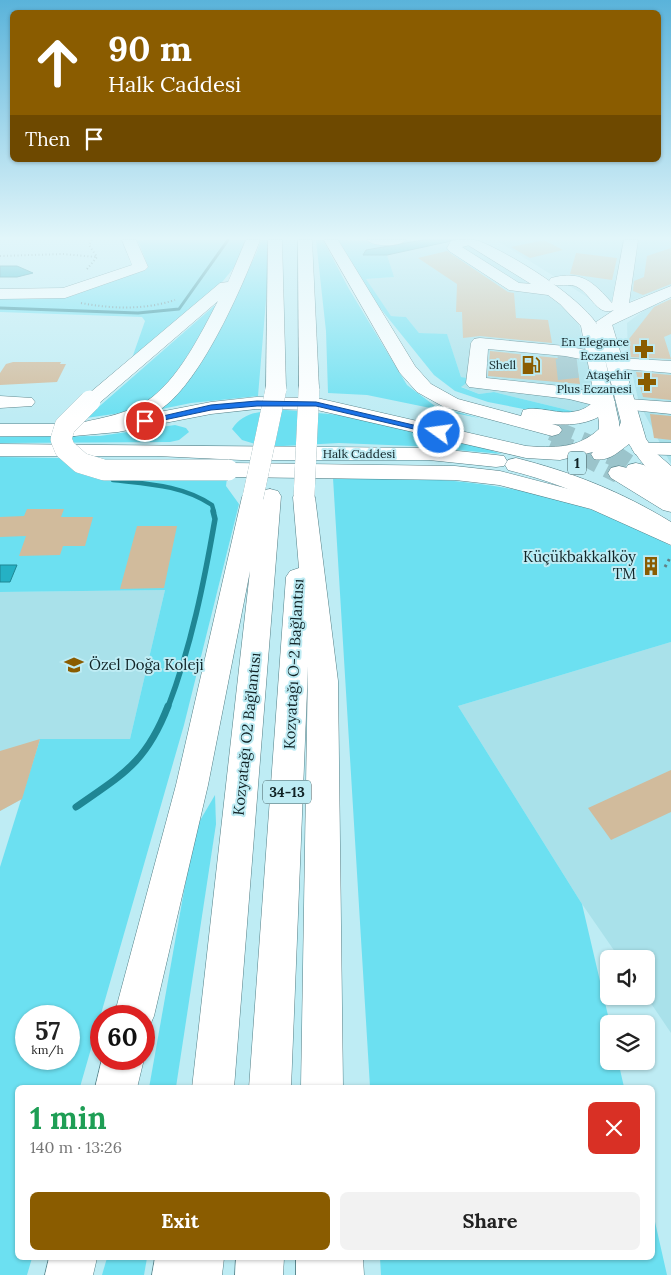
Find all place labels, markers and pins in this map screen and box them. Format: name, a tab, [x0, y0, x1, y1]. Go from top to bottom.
place label: En Elegance Eczanesi	[561, 334, 629, 363]
pharmacy icon: En Elegance Eczanesi	[633, 338, 655, 360]
fuel station icon: Shell	[520, 354, 542, 376]
place label: Shell	[489, 357, 516, 372]
place label: Ataşehir Plus Eczanesi	[557, 367, 633, 396]
pharmacy icon: Ataşehir Plus Eczanesi	[636, 371, 658, 393]
pin	[124, 400, 166, 442]
place label: Küçükbakkalköy TM	[523, 547, 636, 583]
building icon: Küçükbakkalköy TM	[640, 555, 662, 577]
school or university icon: Özel Doğa Koleji	[63, 654, 85, 676]
place label: Özel Doğa Koleji	[89, 655, 204, 674]

